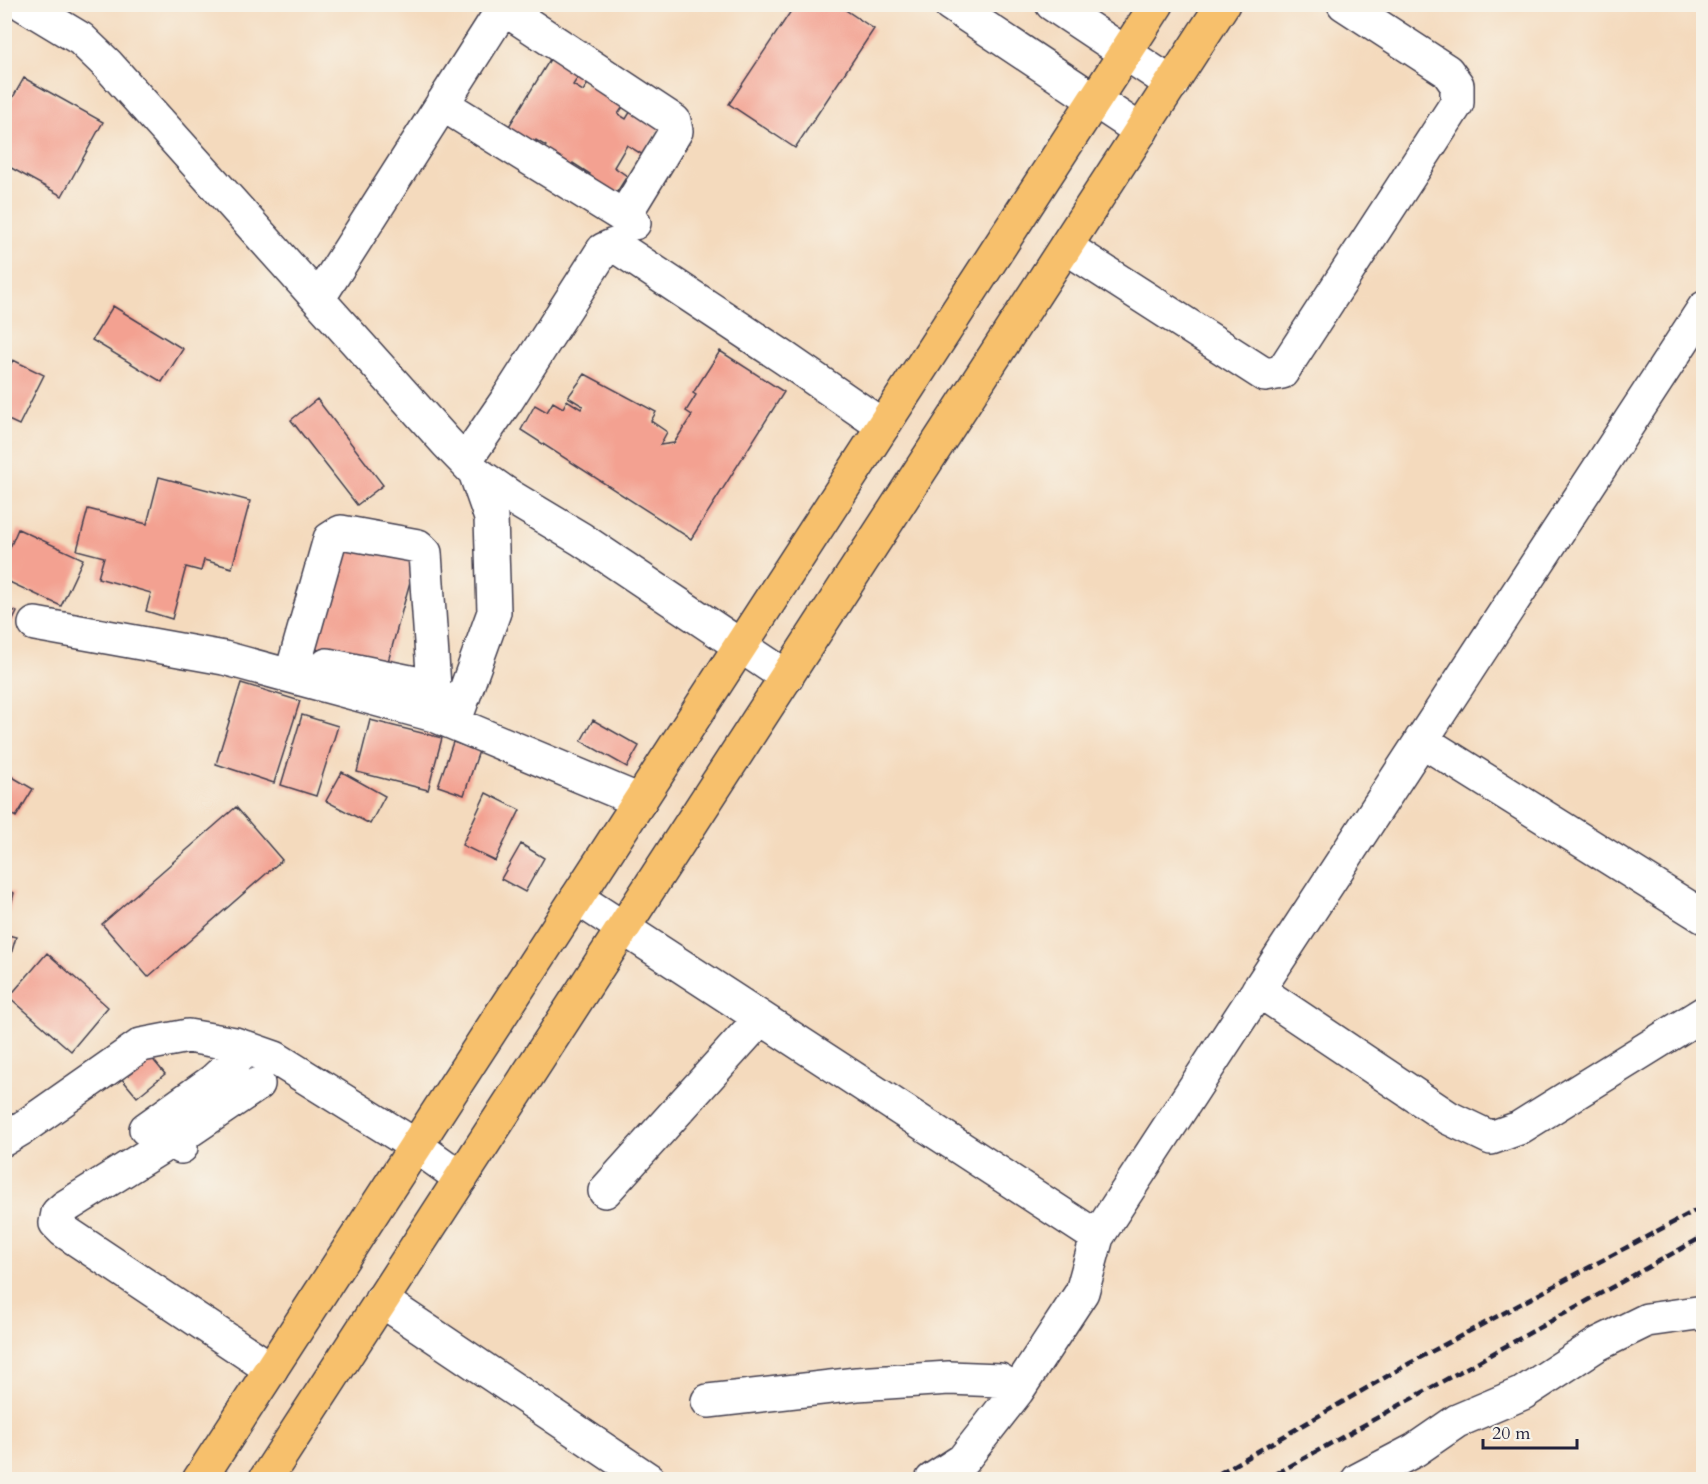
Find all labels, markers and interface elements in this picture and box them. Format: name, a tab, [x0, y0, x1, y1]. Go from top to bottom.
scale bar	[1483, 1412, 1578, 1450]
text: 20 m	[1492, 1421, 1531, 1446]

